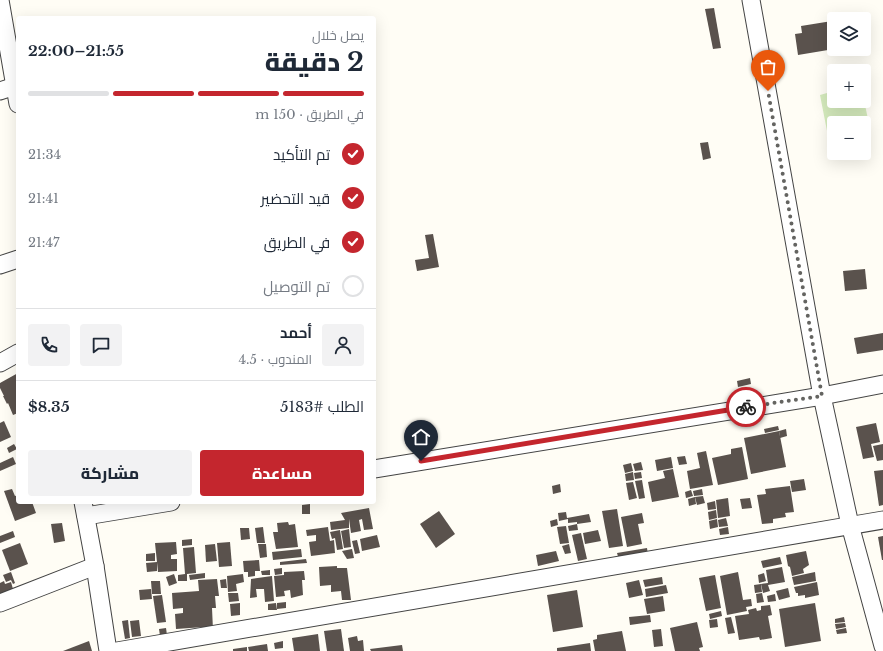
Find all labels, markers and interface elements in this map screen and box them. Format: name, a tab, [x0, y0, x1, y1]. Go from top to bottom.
map controls	[827, 12, 871, 160]
button: layers	[827, 12, 871, 56]
text: يصل خلال	[312, 27, 364, 44]
text: 21:55–22:00	[28, 41, 124, 60]
text: 2 دقيقة	[265, 46, 364, 78]
pin	[751, 50, 785, 91]
icon: bag	[757, 56, 779, 78]
button: +	[827, 64, 871, 108]
text: في الطريق · 150 m	[255, 106, 364, 123]
button: −	[827, 116, 871, 160]
icon: check	[342, 143, 364, 165]
text: تم التأكيد	[273, 145, 330, 164]
text: 21:34	[28, 146, 61, 163]
icon: check	[342, 187, 364, 209]
text: قيد التحضير	[261, 189, 330, 208]
text: 21:41	[28, 190, 59, 207]
icon: check	[342, 231, 364, 253]
text: في الطريق	[264, 233, 330, 252]
text: 21:47	[28, 234, 60, 251]
text: تم التوصيل	[263, 277, 330, 296]
text: أحمد	[280, 323, 312, 342]
button: phone	[28, 324, 70, 366]
button: chat	[80, 324, 122, 366]
button: person	[322, 324, 364, 366]
text: المندوب · 4.5	[238, 351, 312, 368]
courier	[726, 387, 766, 427]
icon: bike	[735, 396, 757, 418]
text: $8.35	[28, 397, 70, 416]
text: الطلب #5183	[280, 397, 364, 416]
pin	[404, 420, 438, 461]
icon: home	[410, 426, 432, 448]
button: مشاركة	[28, 450, 192, 496]
button: مساعدة	[200, 450, 364, 496]

